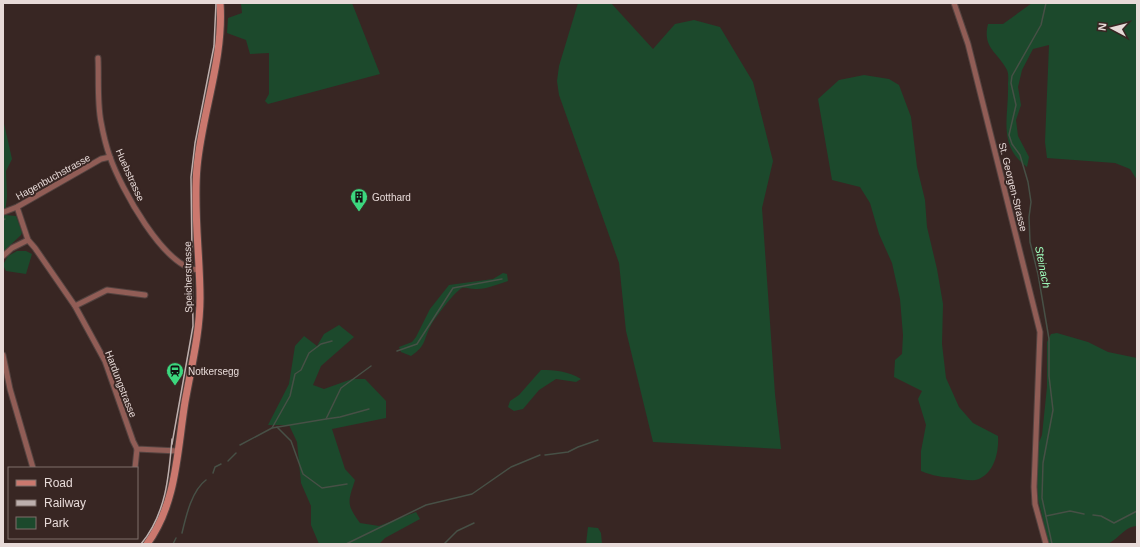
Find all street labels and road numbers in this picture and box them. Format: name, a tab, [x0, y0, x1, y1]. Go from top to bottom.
street label: St. Georgen-Strasse	[997, 141, 1029, 233]
street label: Huebstrasse	[114, 147, 147, 203]
street label: Hagenbuchstrasse	[14, 152, 93, 202]
street label: Speicherstrasse	[182, 241, 194, 313]
street label: Hardungstrasse	[103, 349, 139, 419]

